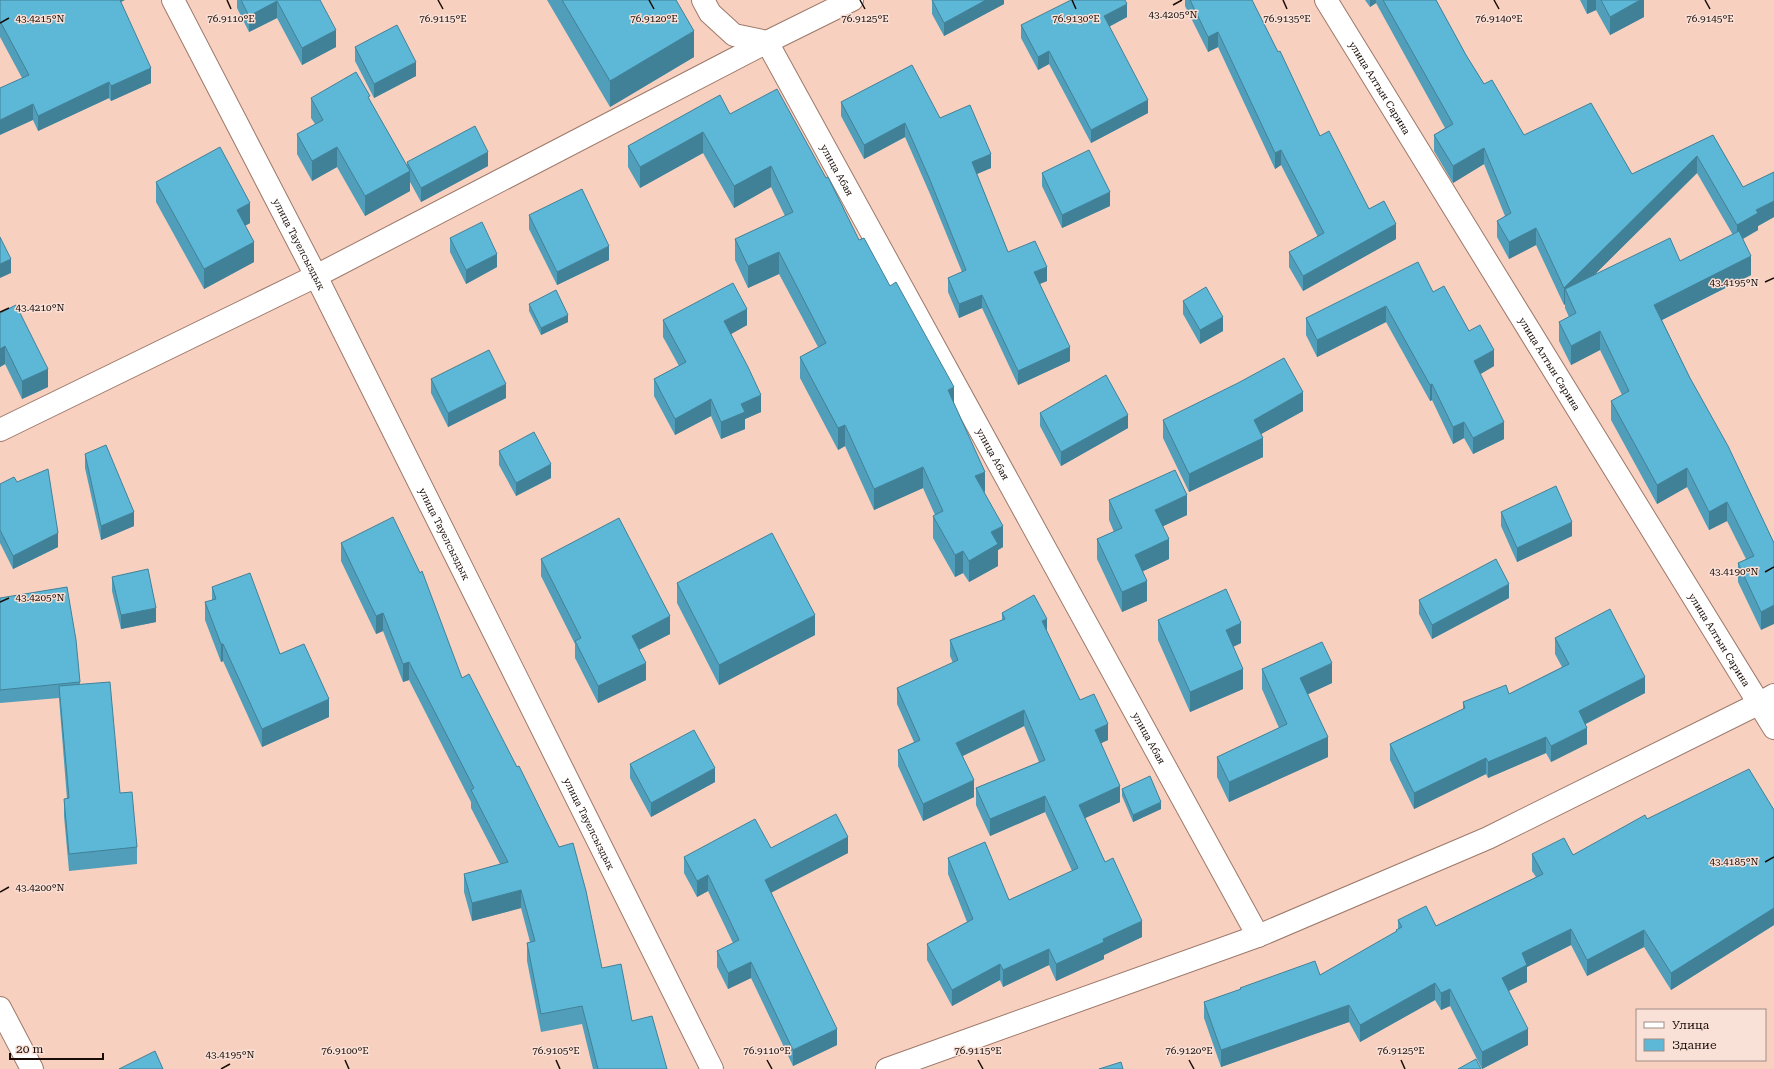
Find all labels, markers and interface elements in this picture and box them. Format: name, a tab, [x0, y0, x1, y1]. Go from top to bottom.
text: 43.4205°N	[1148, 9, 1198, 20]
text: 43.4215°N	[15, 13, 65, 24]
text: 76.9110°E	[207, 13, 255, 24]
text: 76.9115°E	[419, 13, 467, 24]
text: 76.9120°E	[630, 13, 678, 24]
text: 76.9125°E	[841, 13, 889, 24]
text: 76.9130°E	[1052, 13, 1100, 24]
text: 76.9135°E	[1263, 13, 1311, 24]
text: 76.9140°E	[1475, 13, 1523, 24]
text: 76.9145°E	[1686, 13, 1734, 24]
street label: улица Алтын Сарина	[1347, 39, 1413, 137]
street label: улица Абая	[819, 142, 856, 198]
street label: улица Тауелсыздык	[271, 196, 328, 292]
text: 43.4195°N	[1709, 277, 1759, 288]
text: 43.4210°N	[15, 302, 65, 313]
street label: улица Алтын Сарина	[1517, 315, 1583, 413]
street label: улица Абая	[975, 426, 1012, 482]
street label: улица Тауелсыздык	[417, 486, 473, 582]
text: 43.4190°N	[1709, 566, 1759, 577]
street label: улица Алтын Сарина	[1687, 591, 1753, 689]
text: 43.4205°N	[15, 592, 65, 603]
street label: улица Абая	[1131, 710, 1168, 766]
street label: улица Тауелсыздык	[562, 776, 617, 872]
text: 43.4185°N	[1709, 856, 1759, 867]
text: 43.4200°N	[15, 882, 65, 893]
legend	[1636, 1009, 1766, 1061]
text: Улица	[1672, 1018, 1710, 1032]
scale bar	[10, 1035, 103, 1061]
text: Здание	[1672, 1038, 1717, 1052]
text: 20 m	[16, 1042, 43, 1056]
text: 76.9100°E	[321, 1045, 369, 1056]
text: 76.9105°E	[532, 1045, 580, 1056]
text: 76.9110°E	[743, 1045, 791, 1056]
text: 76.9115°E	[954, 1045, 1002, 1056]
text: 76.9120°E	[1165, 1045, 1213, 1056]
text: 76.9125°E	[1377, 1045, 1425, 1056]
text: 43.4195°N	[205, 1049, 255, 1060]

